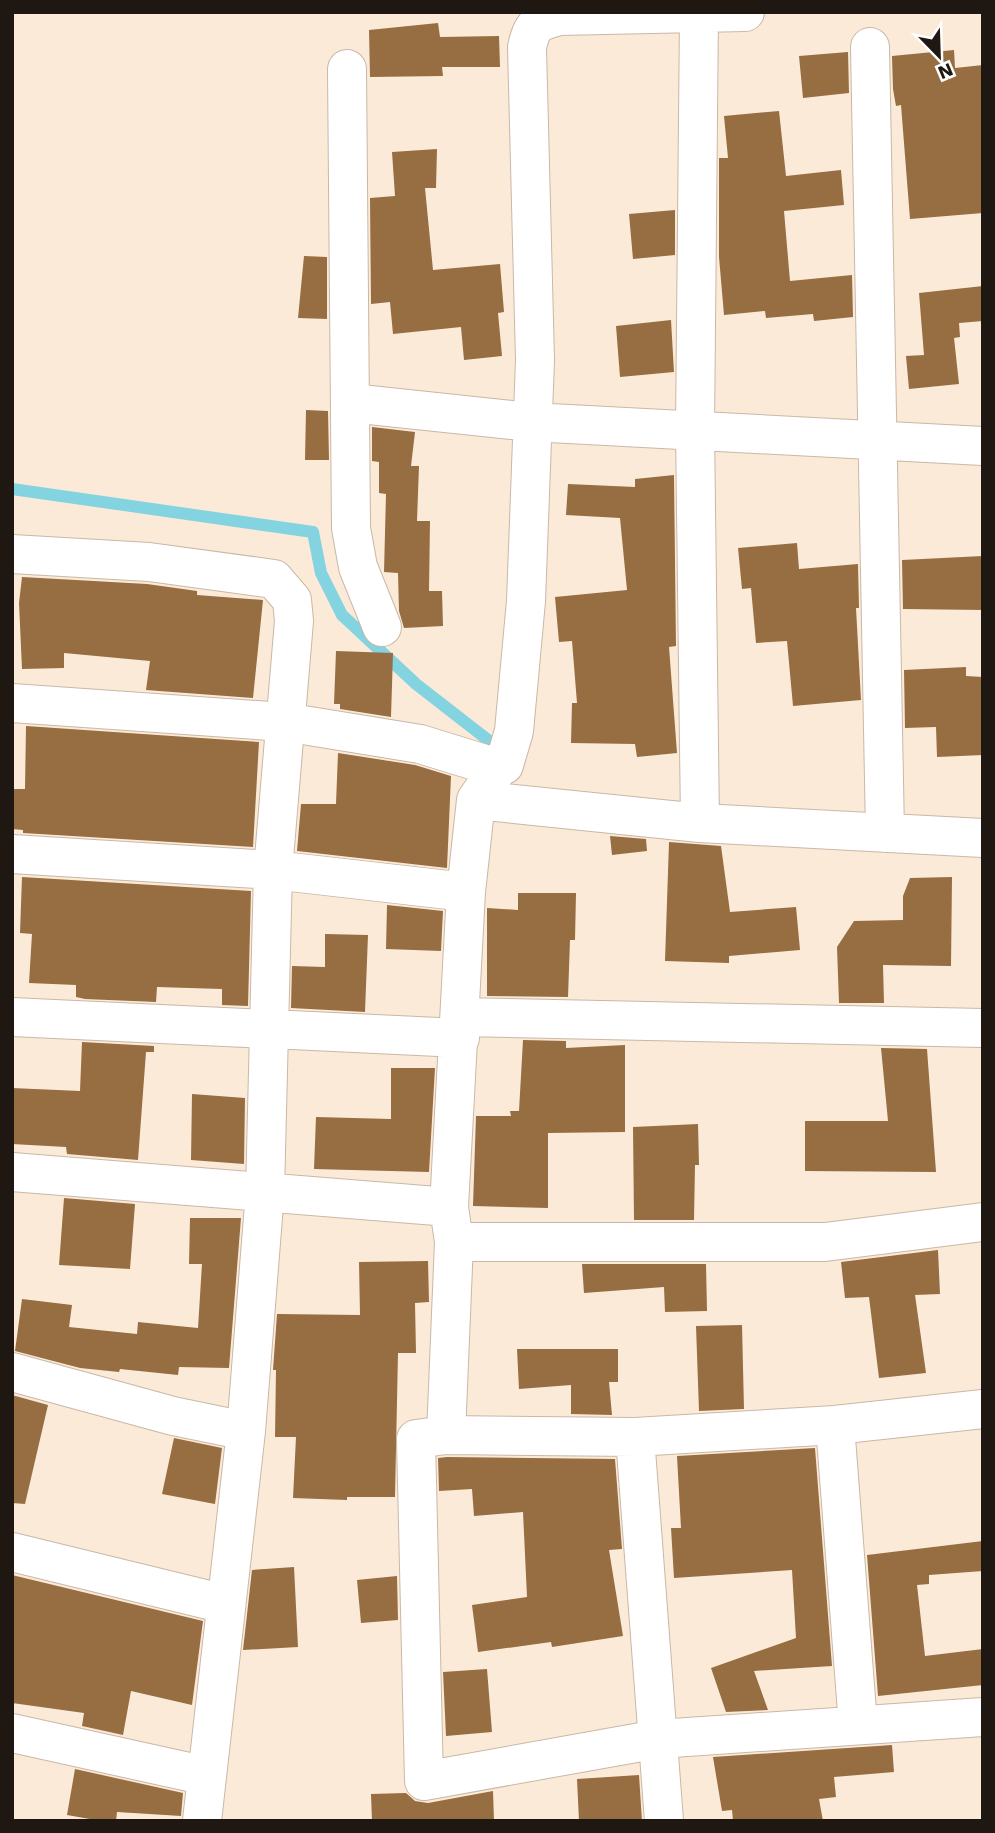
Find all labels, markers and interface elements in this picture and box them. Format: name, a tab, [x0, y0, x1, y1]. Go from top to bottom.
north arrow	[904, 21, 974, 91]
text: N	[934, 58, 956, 85]

